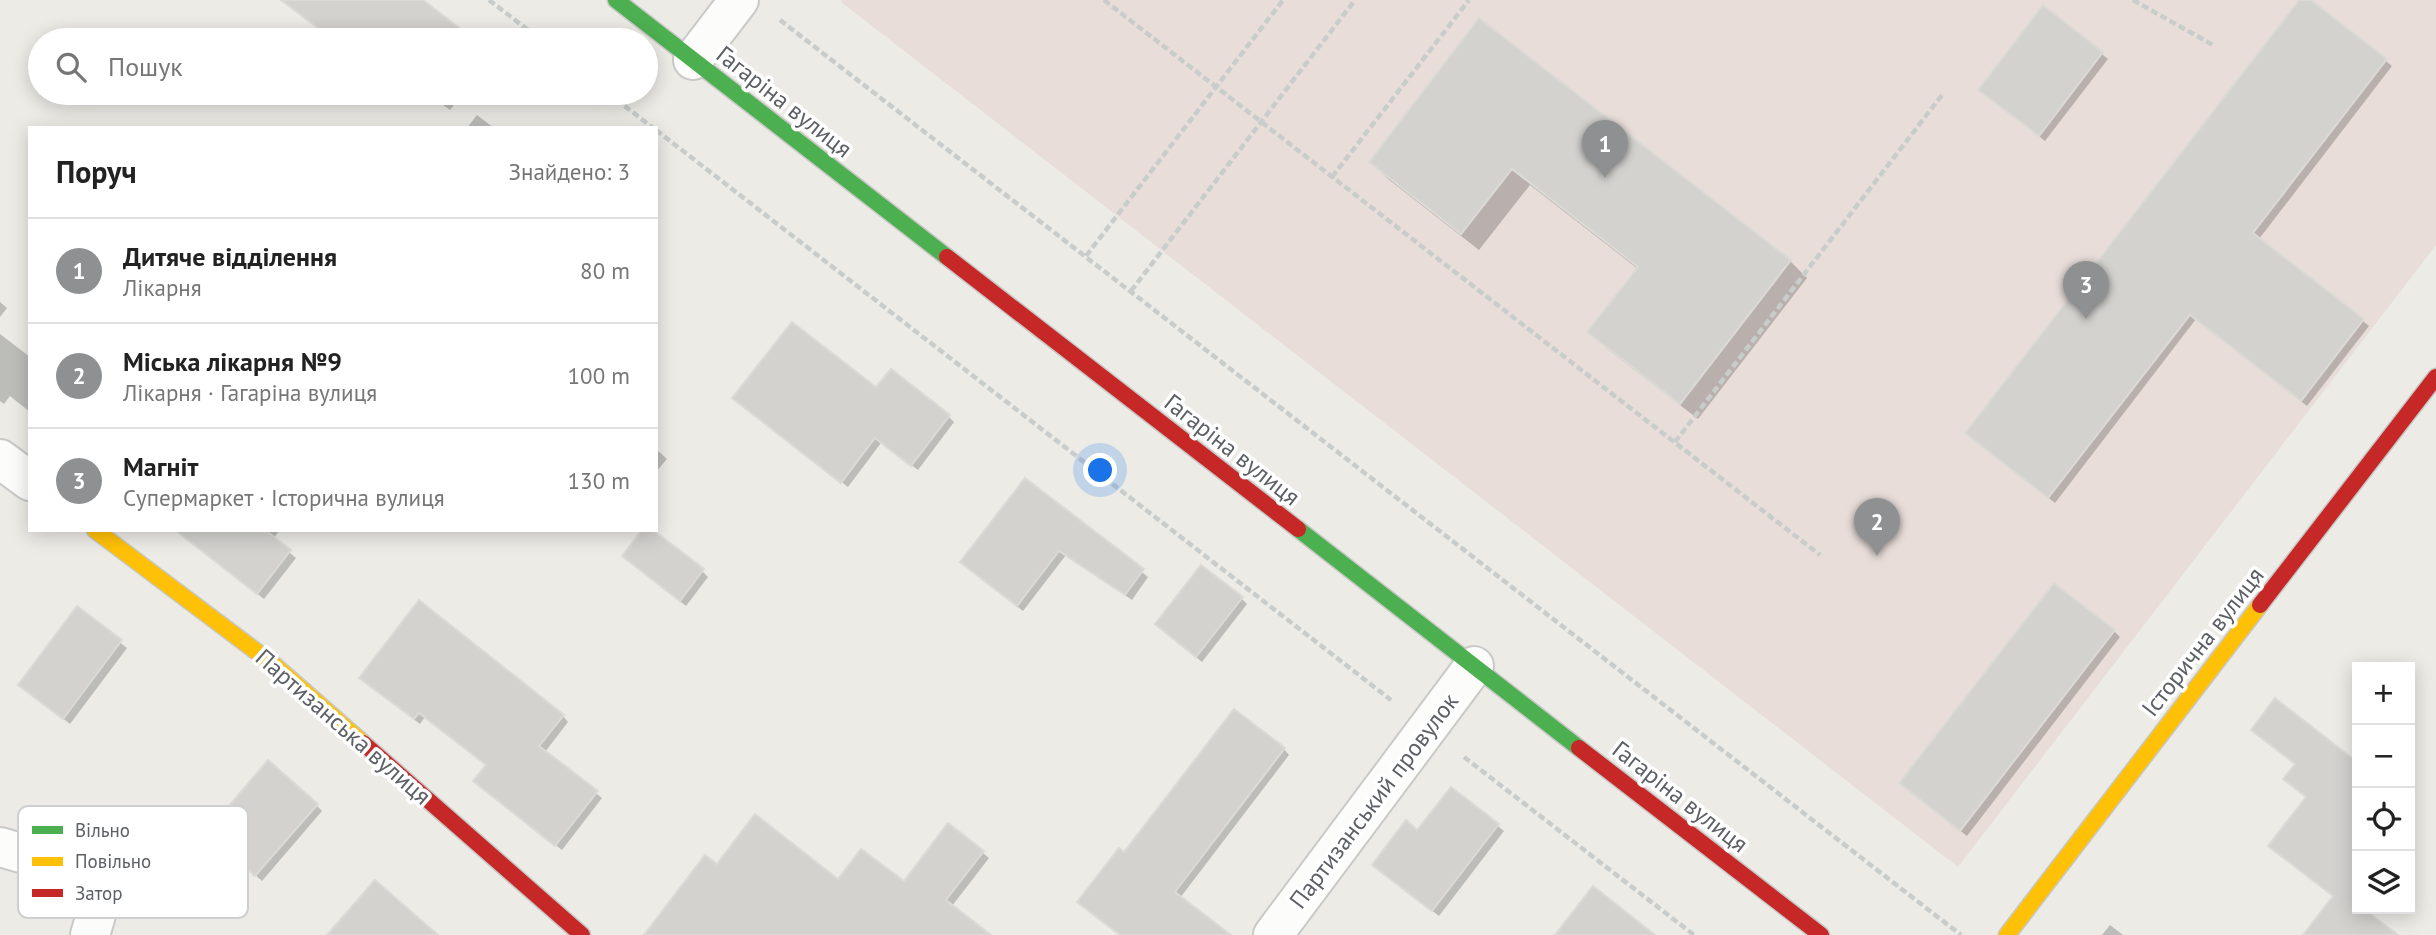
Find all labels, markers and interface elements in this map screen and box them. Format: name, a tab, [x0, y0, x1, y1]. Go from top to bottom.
search box	[28, 28, 658, 105]
street label: Гагаріна вулиця	[710, 39, 858, 164]
icon: search	[52, 48, 90, 86]
text: Пошук	[108, 50, 183, 83]
pin: 1	[1582, 120, 1628, 178]
text: Поруч	[56, 152, 137, 191]
text: Знайдено: 3	[509, 157, 630, 186]
text: Дитяче відділення	[123, 240, 337, 273]
text: 1	[72, 256, 86, 285]
text: 80 m	[580, 256, 630, 285]
pin: 3	[2063, 261, 2109, 319]
text: Лікарня	[123, 273, 202, 302]
text: Міська лікарня №9	[123, 345, 342, 378]
text: 2	[72, 361, 86, 390]
text: 100 m	[568, 361, 630, 390]
text: Лікарня · Гагаріна вулиця	[123, 378, 377, 407]
street label: Гагаріна вулиця	[1158, 387, 1306, 512]
text: Магніт	[123, 450, 198, 483]
your location	[1083, 453, 1117, 487]
text: 3	[72, 466, 86, 495]
text: 130 m	[568, 466, 630, 495]
text: Супермаркет · Історична вулиця	[123, 483, 445, 512]
pin: 2	[1854, 498, 1900, 556]
street label: Історична вулиця	[2135, 561, 2271, 723]
street label: Партизанська вулиця	[249, 642, 438, 811]
map controls	[2352, 662, 2415, 914]
button: +	[2352, 662, 2415, 725]
street label: Партизанський провулок	[1282, 686, 1465, 915]
button: −	[2352, 725, 2415, 788]
street label: Гагаріна вулиця	[1606, 734, 1754, 859]
button: locate	[2352, 788, 2415, 851]
legend	[18, 806, 248, 918]
text: Вільно	[75, 818, 130, 842]
text: Повільно	[75, 849, 151, 873]
button: layers	[2352, 851, 2415, 914]
text: Затор	[75, 881, 122, 905]

